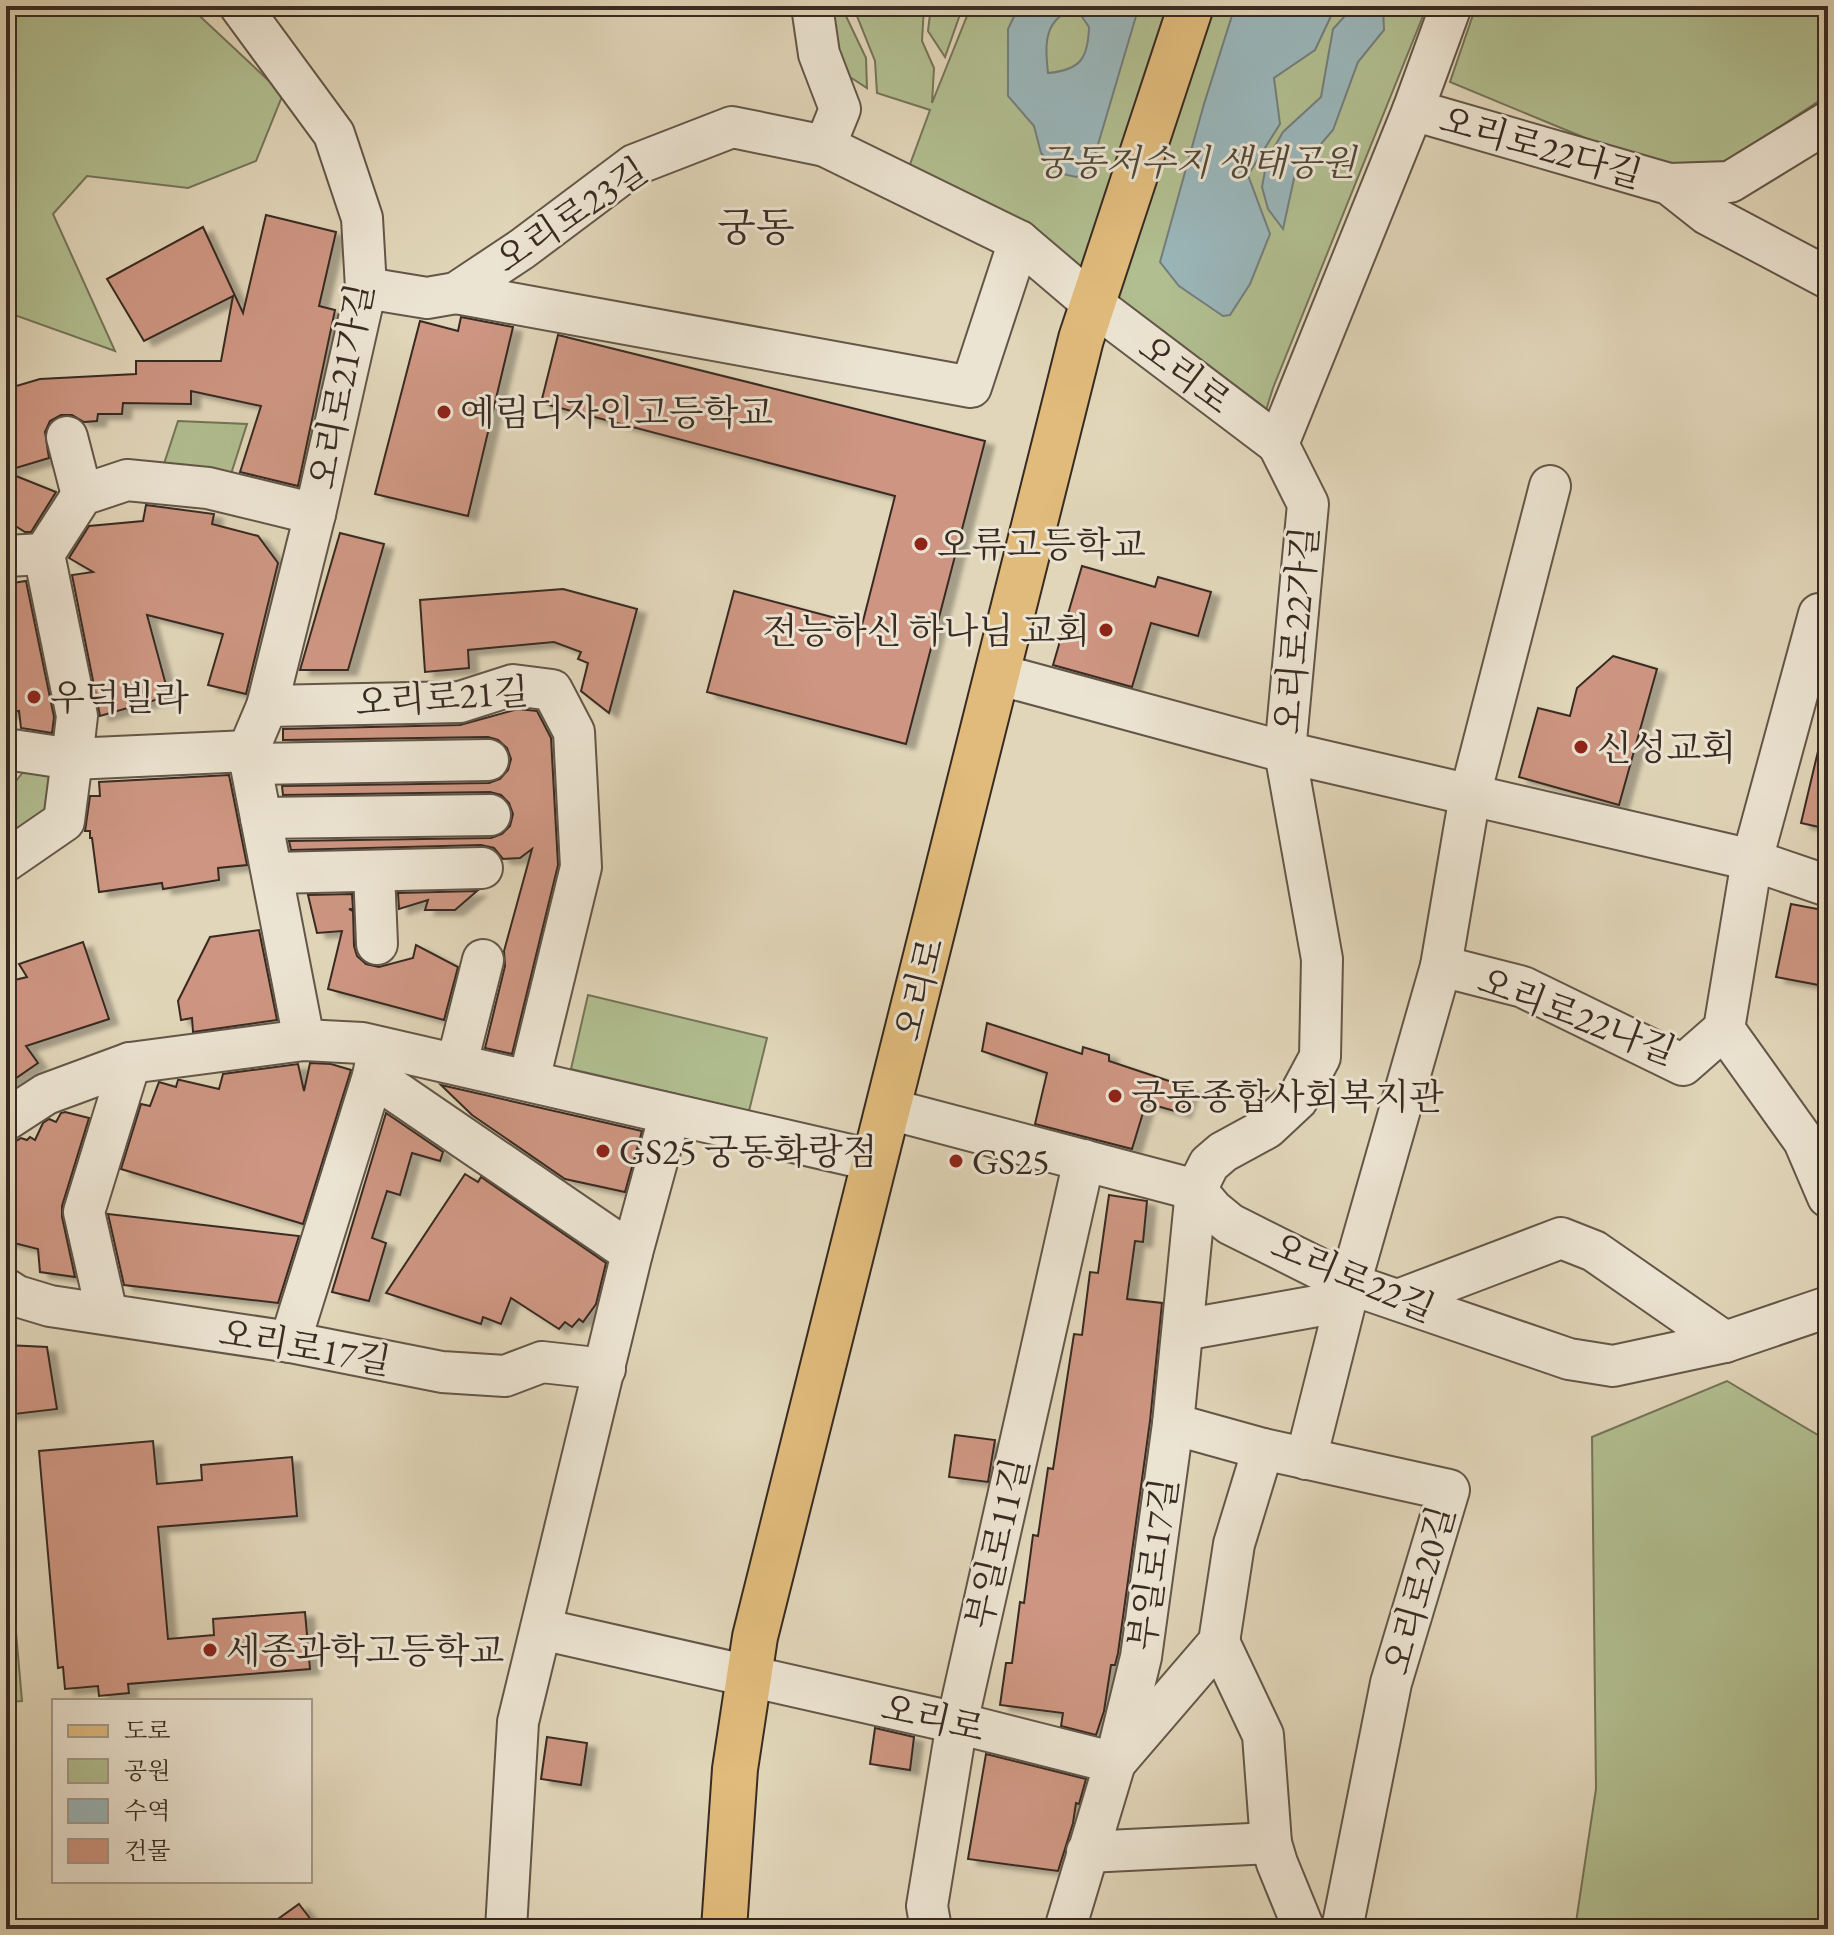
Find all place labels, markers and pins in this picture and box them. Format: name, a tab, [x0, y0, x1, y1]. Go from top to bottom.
place label: 예림디자인고등학교	[460, 389, 773, 436]
marker: 예림디자인고등학교	[435, 403, 453, 421]
place label: 오류고등학교	[937, 521, 1146, 568]
marker: 오류고등학교	[912, 535, 930, 553]
place label: 전능하신 하나님 교회	[763, 607, 1090, 654]
marker: 전능하신 하나님 교회	[1097, 621, 1115, 639]
place label: 우덕빌라	[50, 674, 189, 721]
marker: 우덕빌라	[25, 688, 43, 706]
place label: 신성교회	[1597, 724, 1736, 771]
marker: 신성교회	[1572, 738, 1590, 756]
place label: 궁동종합사회복지관	[1131, 1073, 1444, 1120]
marker: 궁동종합사회복지관	[1106, 1087, 1124, 1105]
place label: GS25 궁동화랑점	[619, 1128, 878, 1175]
place label: GS25	[972, 1138, 1050, 1185]
marker: GS25 궁동화랑점	[594, 1142, 612, 1160]
marker: GS25	[947, 1152, 965, 1170]
place label: 세종과학고등학교	[226, 1627, 504, 1674]
marker: 세종과학고등학교	[201, 1641, 219, 1659]

